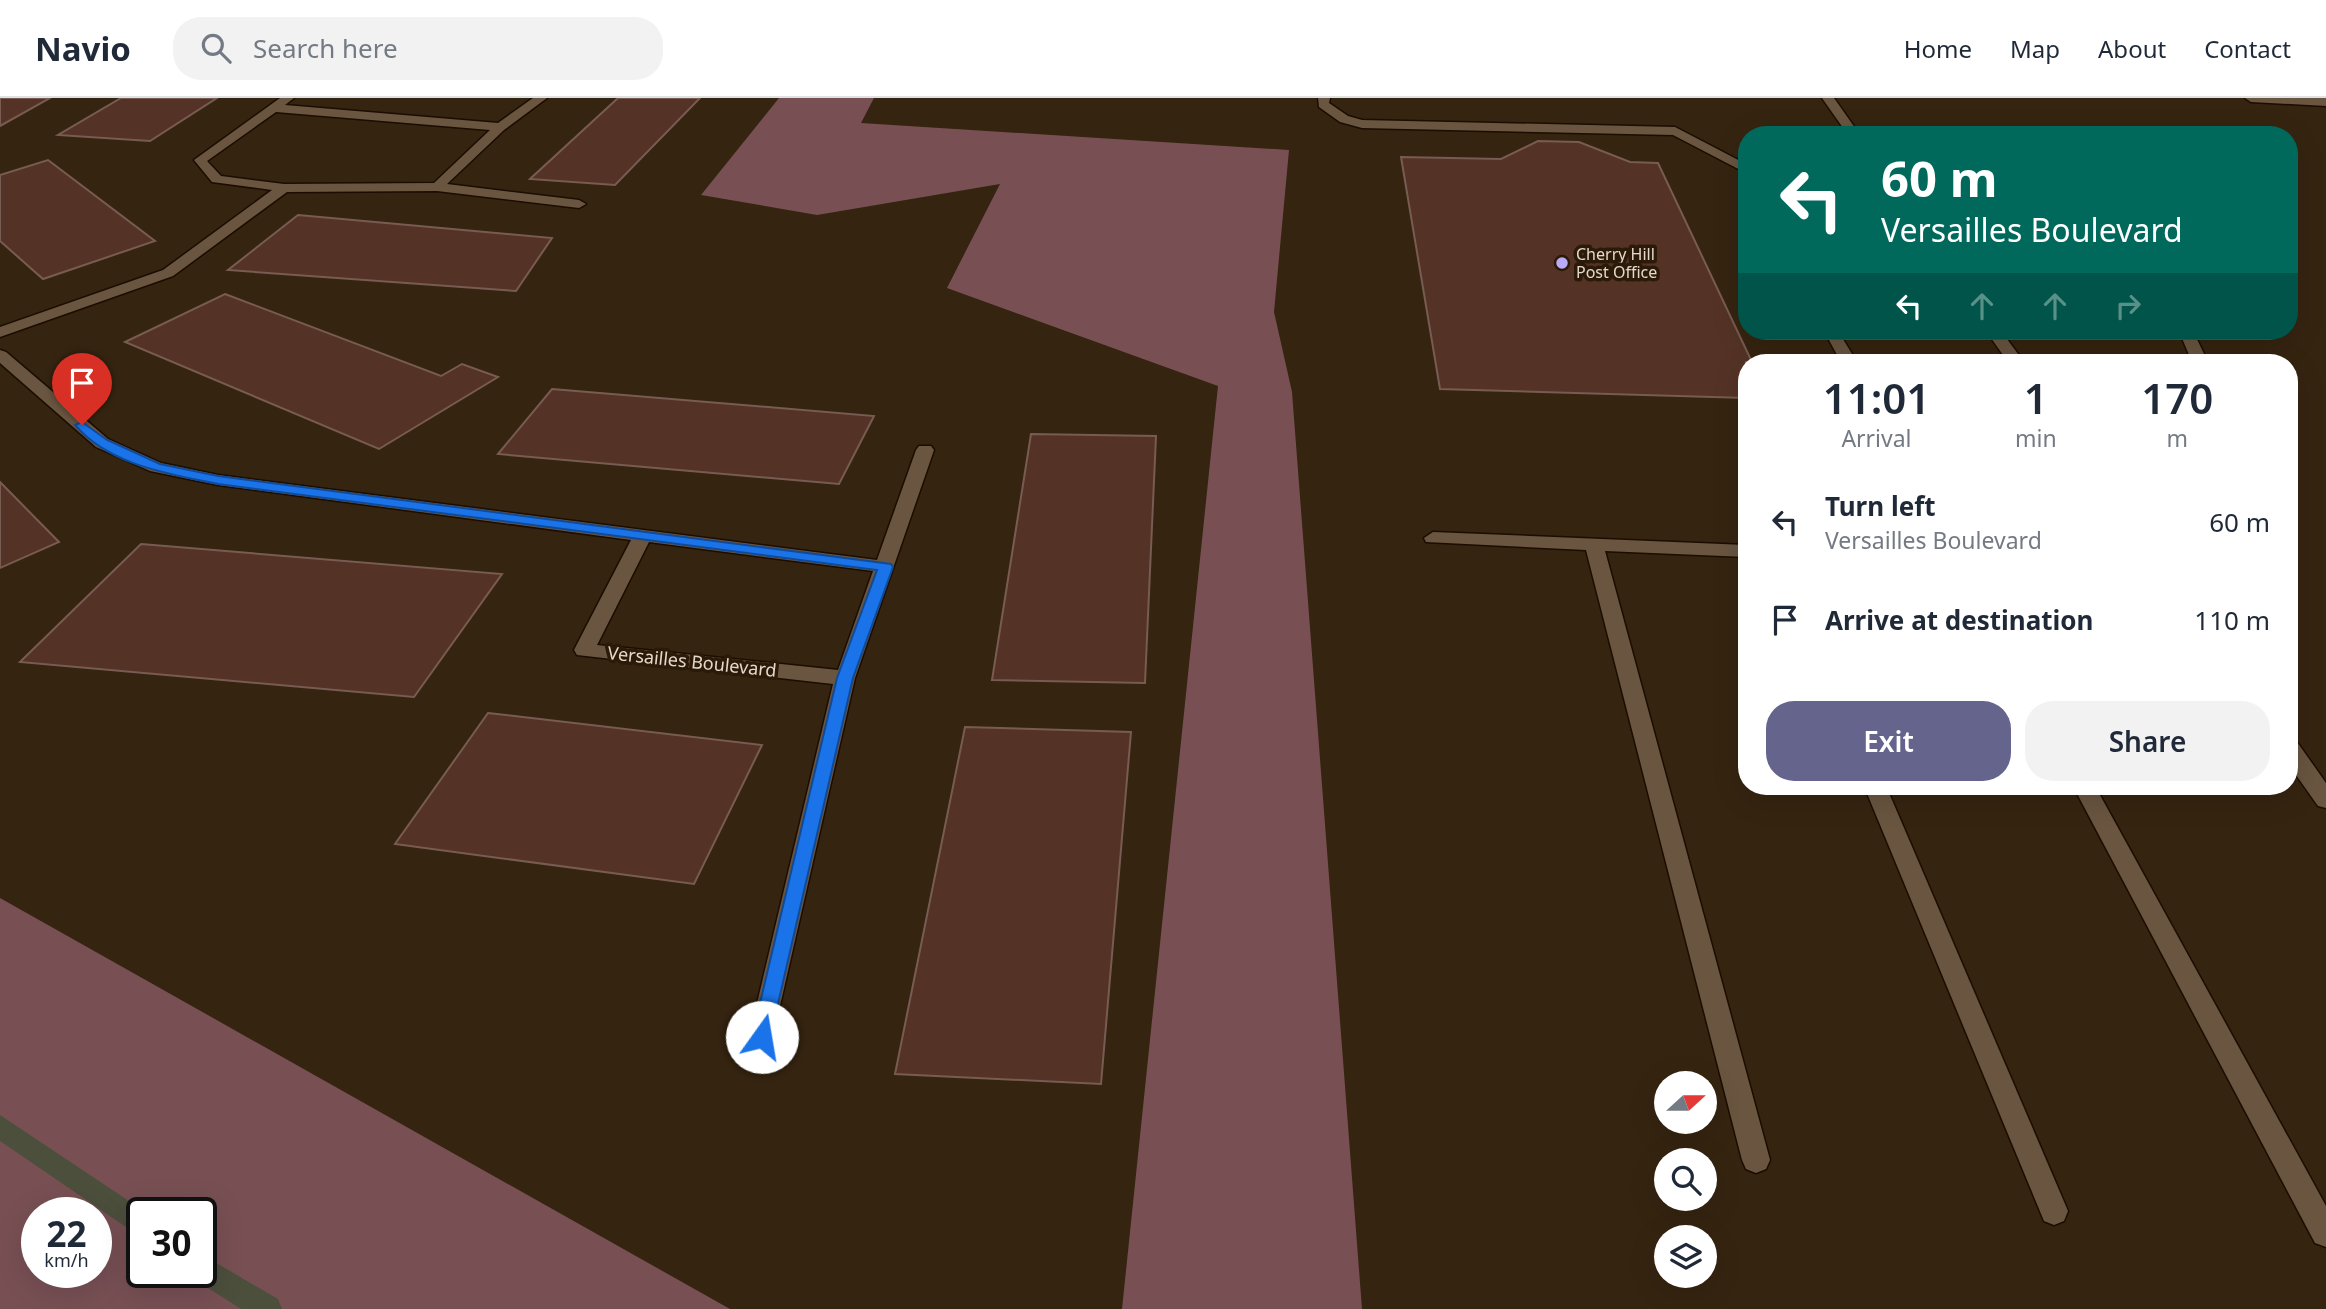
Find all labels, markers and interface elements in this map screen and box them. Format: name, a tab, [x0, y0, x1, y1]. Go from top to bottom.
search box	[173, 17, 663, 80]
text: Navio	[35, 26, 131, 71]
icon: search	[197, 29, 235, 67]
text: Search here	[253, 30, 398, 66]
text: Home	[1904, 32, 1972, 65]
text: Map	[2010, 32, 2060, 65]
text: About	[2098, 32, 2166, 65]
text: Contact	[2204, 32, 2291, 65]
text: 60 m	[1881, 145, 1998, 211]
icon: left	[1766, 154, 1857, 245]
text: Versailles Boulevard	[1881, 208, 2183, 251]
place label: Cherry Hill Post Office	[1576, 243, 1657, 283]
marker: Cherry Hill Post Office	[1554, 255, 1570, 271]
icon: left	[1890, 287, 1928, 325]
icon: ahead	[1963, 287, 2001, 325]
icon: ahead	[2036, 287, 2074, 325]
icon: right	[2109, 287, 2147, 325]
pin	[52, 353, 112, 425]
icon: arrive	[63, 364, 101, 402]
text: 11:01	[1823, 369, 1930, 426]
text: 1	[2024, 369, 2048, 426]
text: 170	[2141, 369, 2213, 426]
text: Arrival	[1841, 422, 1912, 454]
text: min	[2015, 422, 2057, 454]
text: m	[2167, 422, 2188, 454]
text: Turn left	[1825, 488, 1936, 524]
icon: left	[1766, 503, 1804, 541]
text: 60 m	[2209, 504, 2270, 540]
text: Versailles Boulevard	[1825, 524, 2042, 556]
icon: arrive	[1766, 601, 1804, 639]
text: Arrive at destination	[1825, 602, 2094, 638]
text: 110 m	[2194, 602, 2270, 638]
street label: Versailles Boulevard	[606, 640, 778, 682]
button: Exit	[1766, 701, 2011, 781]
button: Share	[2025, 701, 2270, 781]
position arrow	[725, 1000, 799, 1074]
north arrow	[1654, 1071, 1717, 1134]
map controls	[1654, 1071, 1717, 1288]
button: search	[1654, 1148, 1717, 1211]
speed limit sign: 30	[126, 1197, 217, 1288]
text: 22	[46, 1210, 87, 1257]
button: layers	[1654, 1225, 1717, 1288]
text: km/h	[44, 1248, 89, 1272]

